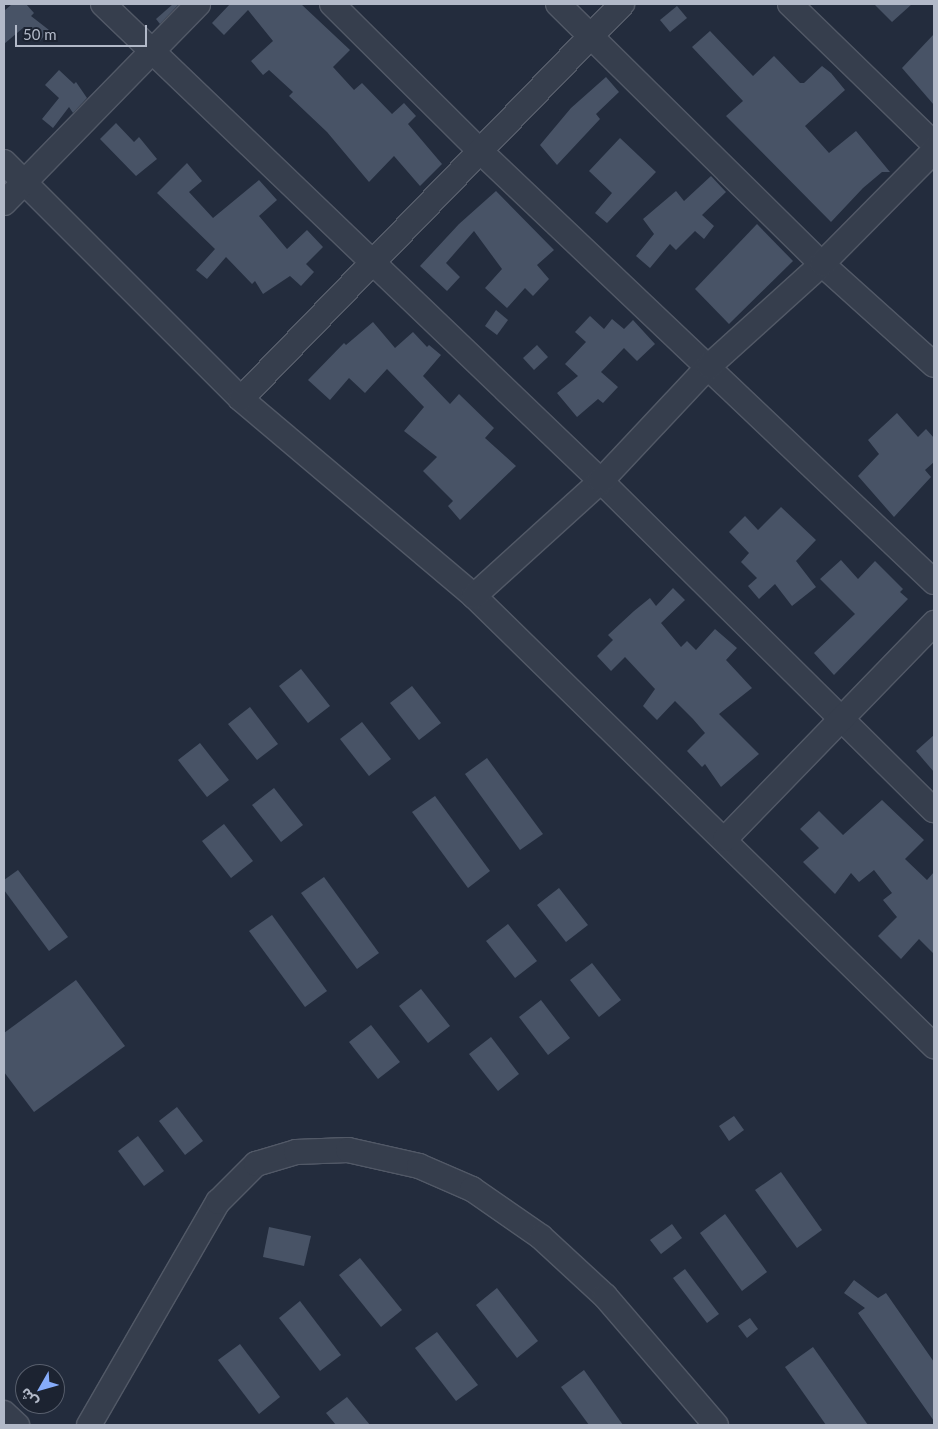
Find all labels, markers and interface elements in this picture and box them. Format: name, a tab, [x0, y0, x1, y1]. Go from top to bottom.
scale bar	[18, 15, 150, 47]
text: 50 m	[23, 25, 57, 43]
north arrow	[15, 1364, 65, 1414]
text: ش	[16, 1385, 41, 1411]

